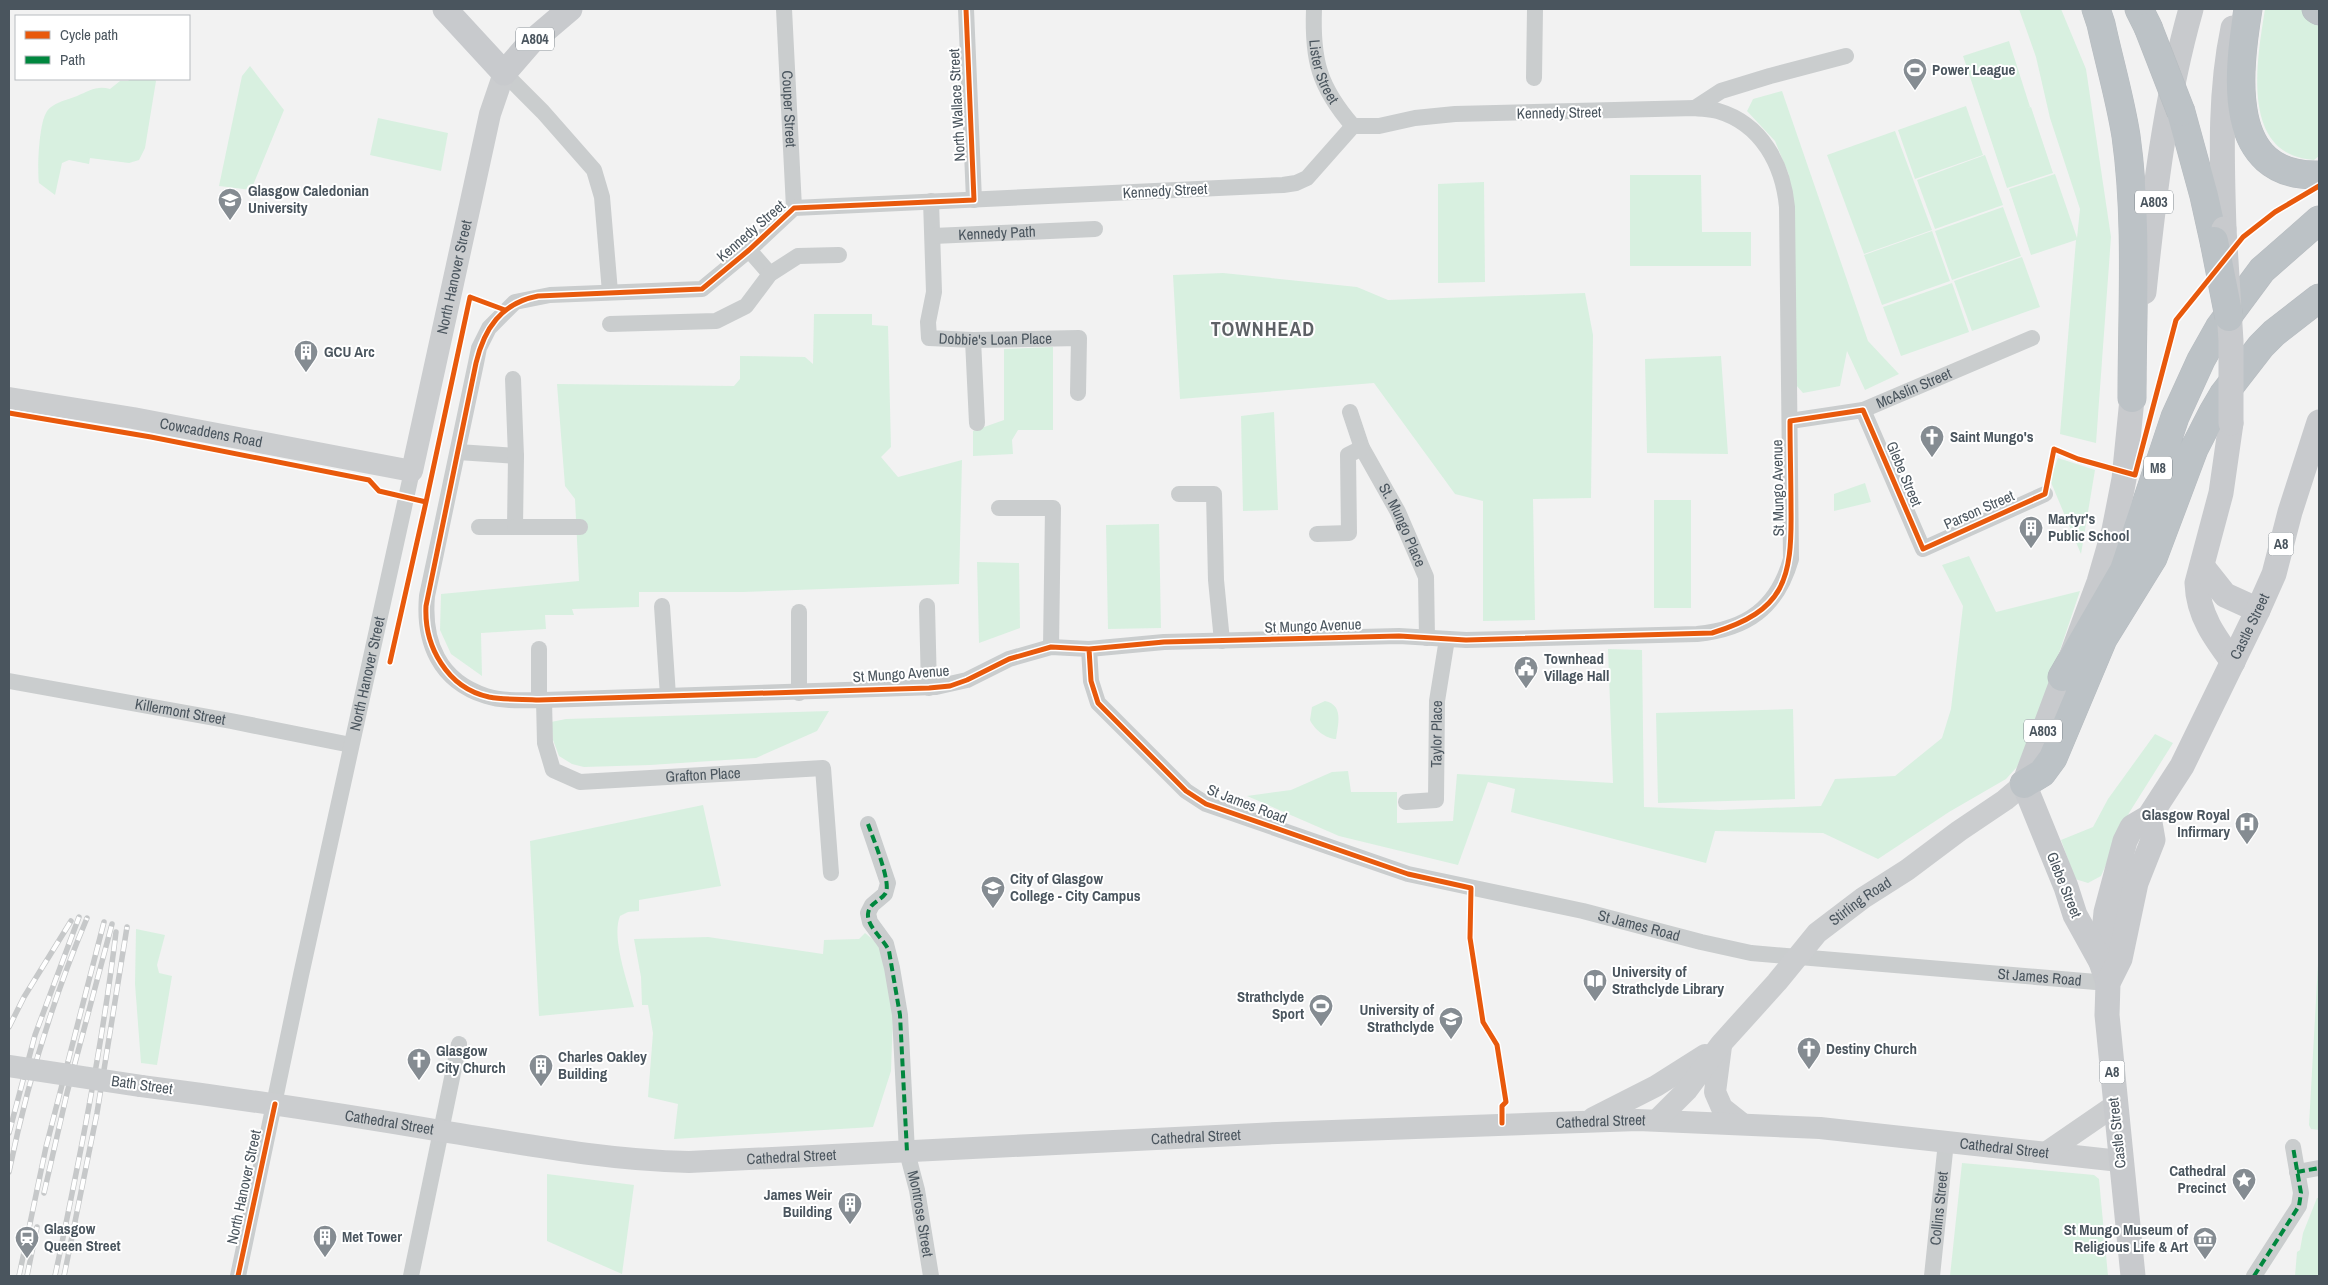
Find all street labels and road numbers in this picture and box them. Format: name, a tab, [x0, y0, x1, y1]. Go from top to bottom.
road number: A804	[516, 28, 554, 50]
street label: Lister Street	[1304, 39, 1344, 108]
street label: North Wallace Street	[943, 47, 970, 162]
street label: Couper Street	[777, 70, 802, 148]
street label: Kennedy Street	[1516, 101, 1602, 124]
street label: Kennedy Street	[1122, 178, 1208, 203]
road number: A803	[2135, 190, 2173, 213]
street label: Kennedy Street	[712, 195, 790, 266]
street label: North Hanover Street	[431, 217, 477, 336]
street label: Kennedy Path	[958, 221, 1036, 245]
street label: Dobbie's Loan Place	[938, 327, 1052, 350]
street label: McAslin Street	[1873, 362, 1955, 413]
street label: Cowcaddens Road	[158, 412, 264, 452]
street label: Glebe Street	[1881, 438, 1928, 510]
street label: St Mungo Avenue	[1766, 439, 1789, 537]
road number: M8	[2144, 456, 2172, 479]
street label: St. Mungo Place	[1374, 479, 1431, 570]
street label: Parson Street	[1940, 484, 2018, 534]
road number: A8	[2268, 532, 2294, 556]
street label: Castle Street	[2224, 589, 2274, 663]
street label: St Mungo Avenue	[1264, 613, 1362, 638]
street label: North Hanover Street	[344, 614, 390, 733]
street label: St Mungo Avenue	[852, 660, 950, 687]
street label: Killermont Street	[133, 693, 228, 730]
street label: Taylor Place	[1425, 700, 1447, 768]
road number: A803	[2024, 719, 2062, 742]
street label: Grafton Place	[665, 762, 741, 787]
street label: St James Road	[1204, 779, 1290, 828]
street label: Glebe Street	[2042, 849, 2087, 921]
street label: Stirling Road	[1824, 872, 1895, 930]
street label: St James Road	[1596, 904, 1682, 946]
street label: St James Road	[1997, 963, 2083, 991]
road number: A8	[2100, 1060, 2124, 1084]
street label: Bath Street	[110, 1070, 175, 1099]
street label: Castle Street	[2102, 1096, 2131, 1170]
street label: Cathedral Street	[343, 1104, 436, 1140]
street label: Cathedral Street	[1555, 1109, 1646, 1133]
street label: Cathedral Street	[1151, 1124, 1242, 1149]
street label: North Hanover Street	[221, 1127, 266, 1246]
street label: Cathedral Street	[1959, 1132, 2051, 1163]
street label: Cathedral Street	[746, 1144, 837, 1169]
street label: Montrose Street	[902, 1168, 939, 1259]
street label: Collins Street	[1924, 1170, 1953, 1246]

